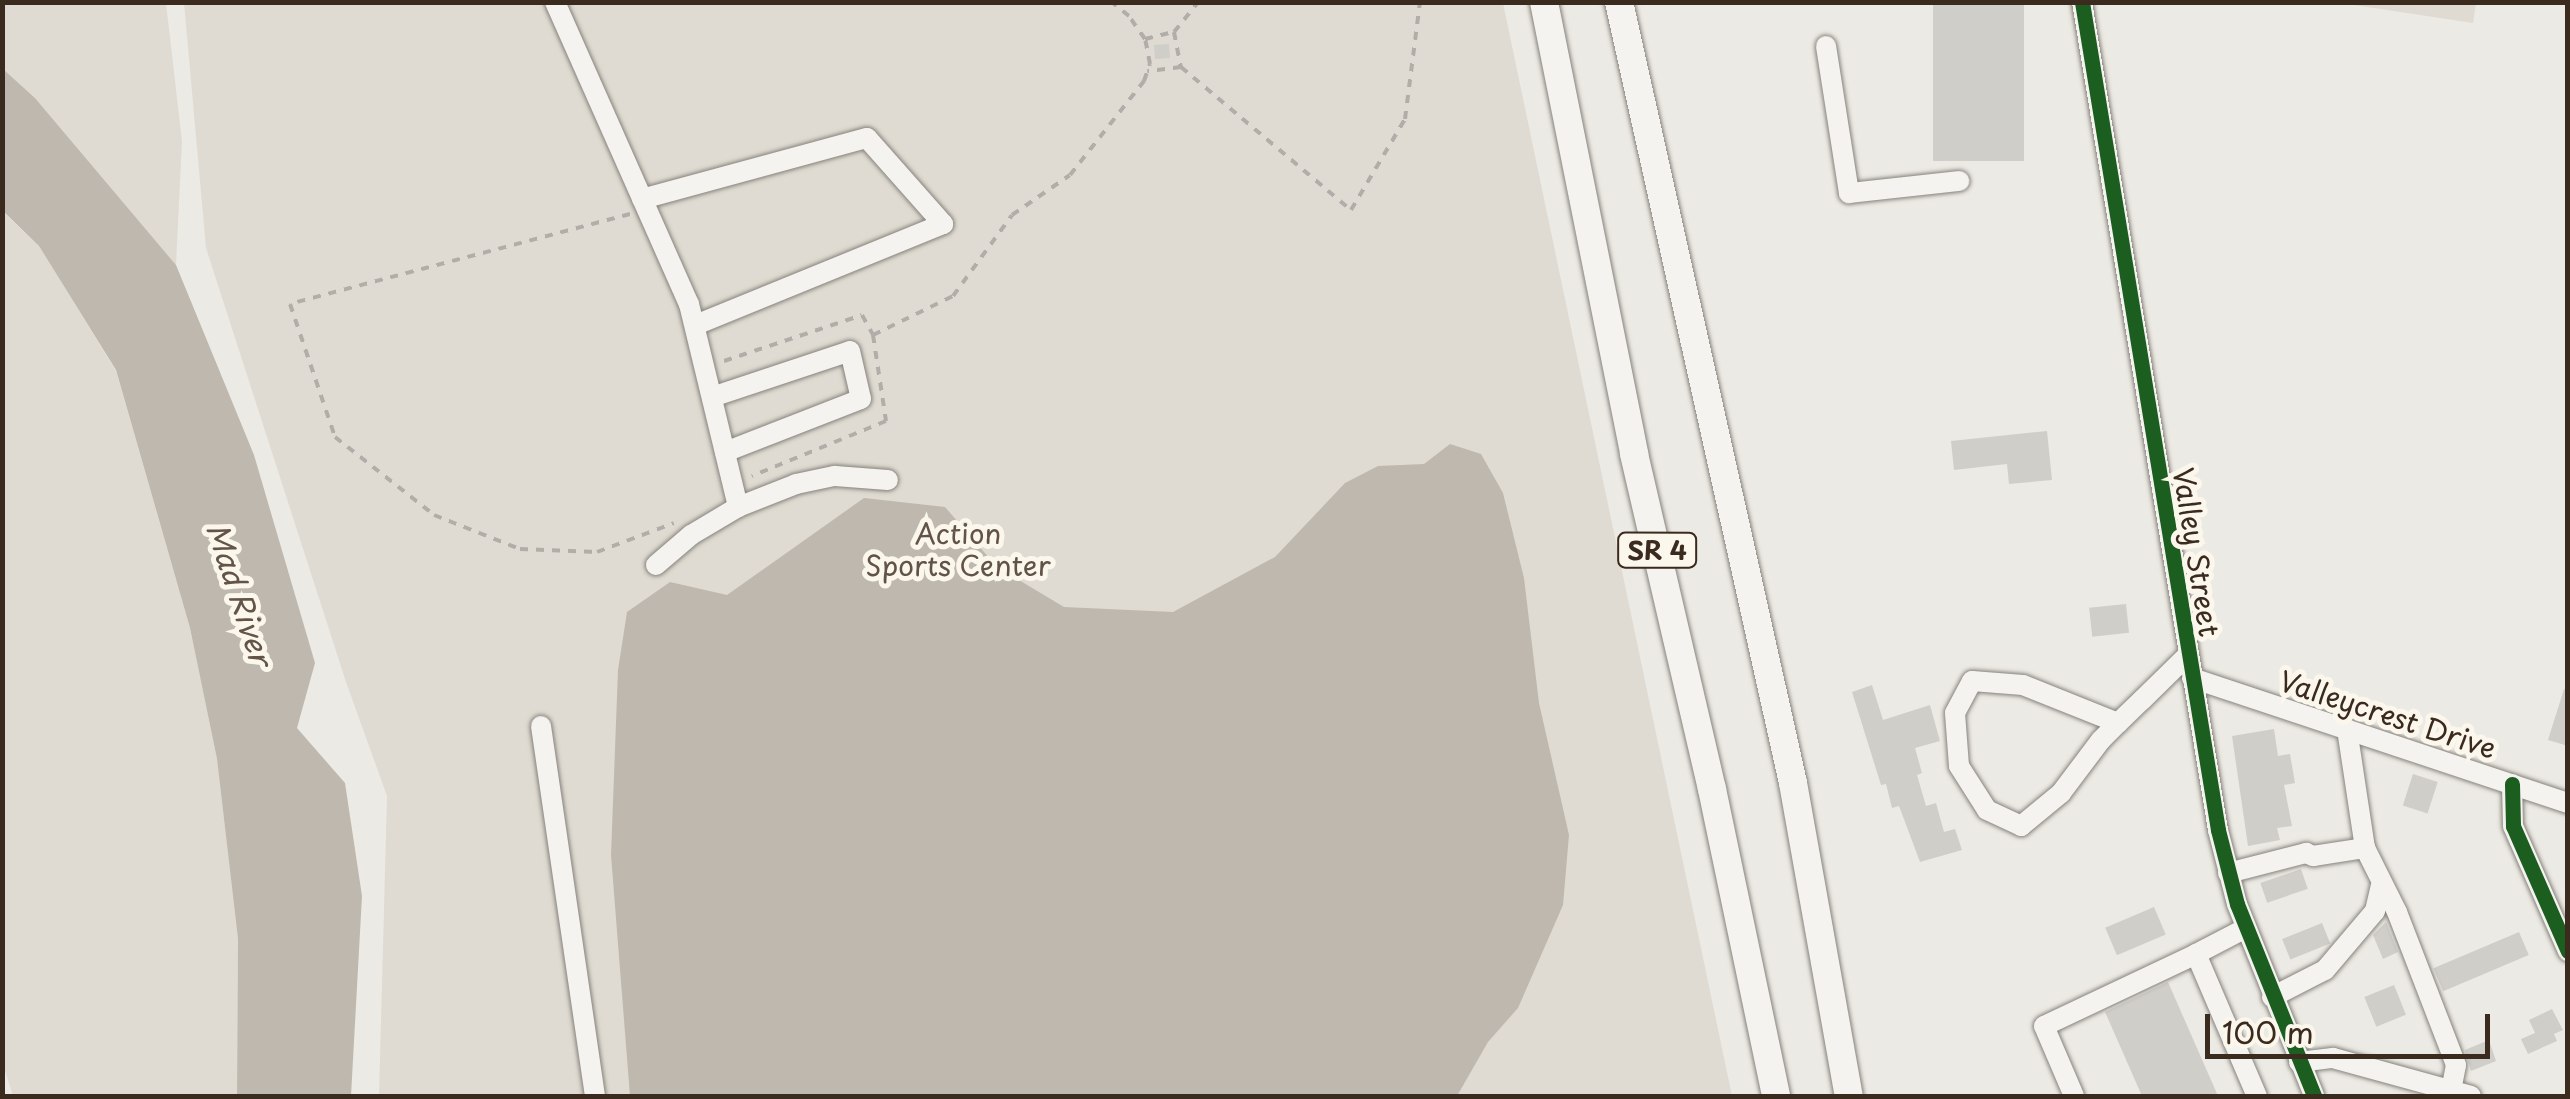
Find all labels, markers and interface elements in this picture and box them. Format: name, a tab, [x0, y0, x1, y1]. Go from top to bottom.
street label: Valley Street	[2167, 464, 2227, 640]
park label: Action Sports Center	[864, 516, 1052, 582]
water label: Mad River	[200, 518, 280, 670]
road number: SR 4	[1617, 530, 1697, 570]
street label: Valleycrest Drive	[2276, 663, 2500, 765]
scale bar	[2210, 994, 2495, 1056]
text: 100 m	[2222, 1009, 2314, 1054]

